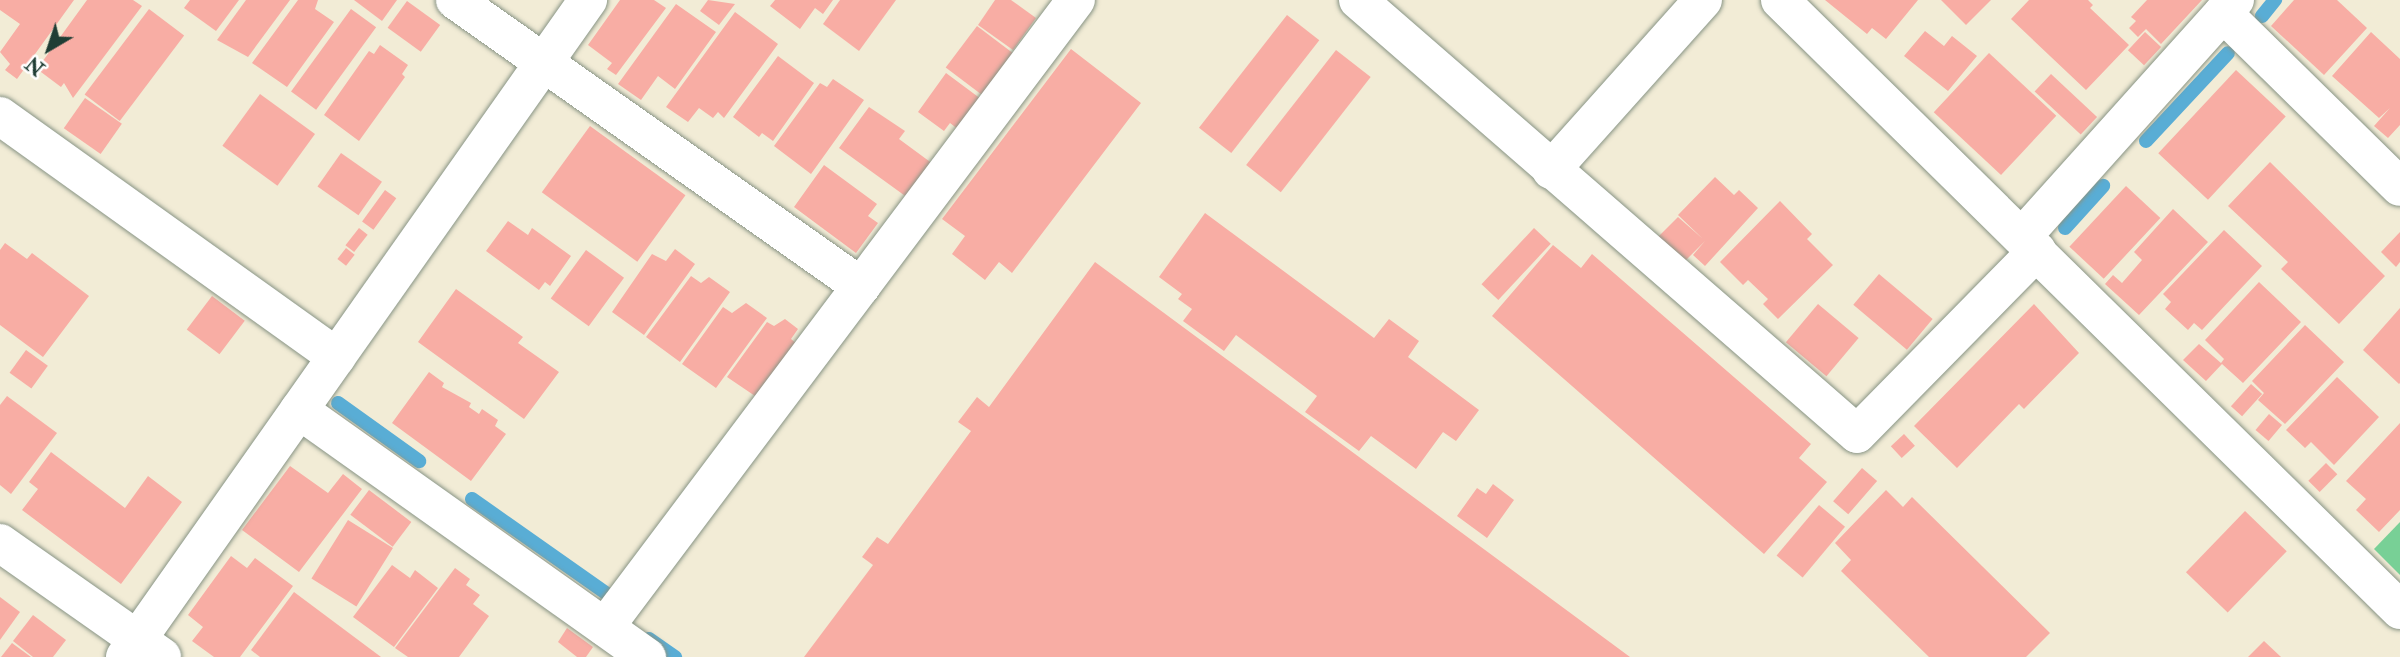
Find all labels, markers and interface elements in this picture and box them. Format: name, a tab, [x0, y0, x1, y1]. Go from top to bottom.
north arrow	[14, 14, 84, 84]
text: N	[22, 51, 50, 80]

